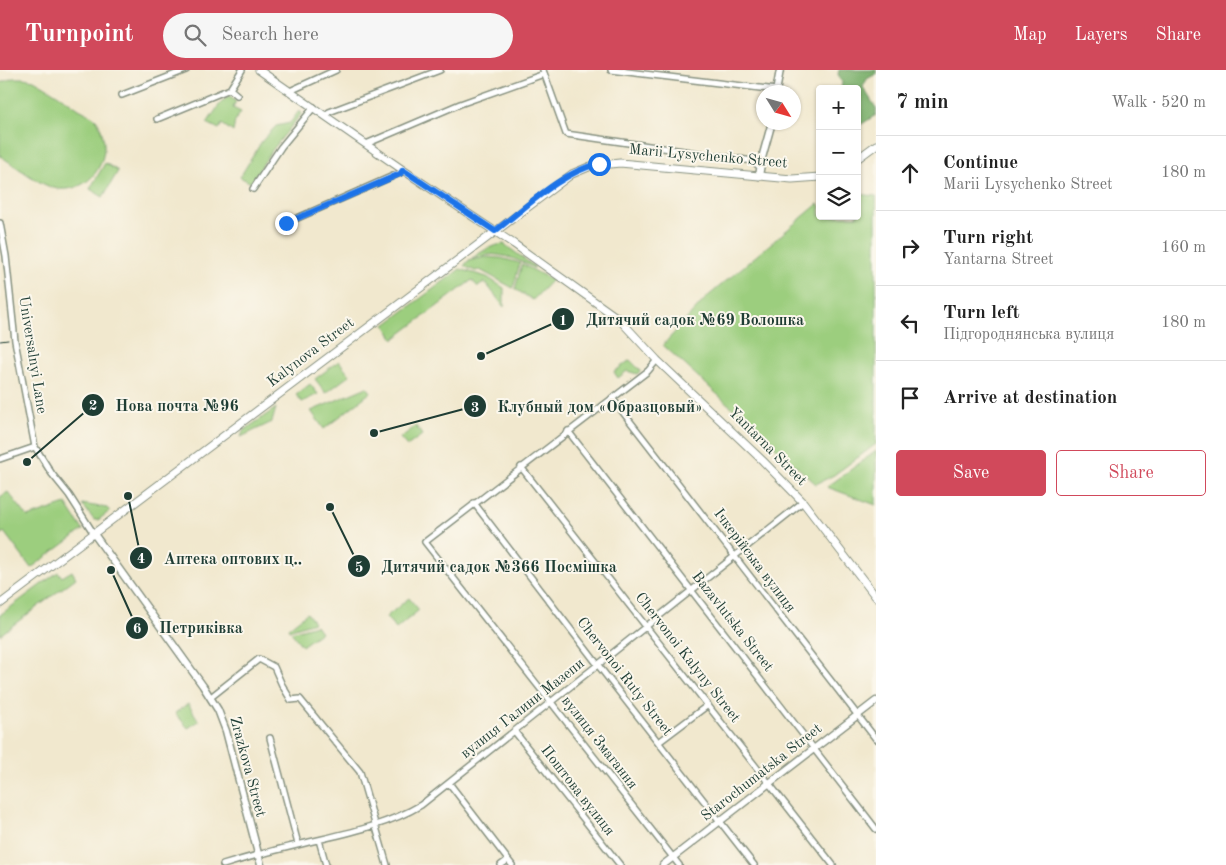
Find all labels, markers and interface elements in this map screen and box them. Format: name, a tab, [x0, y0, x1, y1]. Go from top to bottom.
search box	[163, 13, 513, 58]
icon: search	[181, 21, 209, 49]
text: Turnpoint	[25, 23, 133, 47]
text: Search here	[221, 26, 319, 45]
text: Map	[1013, 26, 1047, 44]
text: Layers	[1075, 26, 1127, 44]
text: Share	[1155, 26, 1201, 44]
north arrow	[756, 85, 801, 130]
map controls	[816, 85, 861, 220]
button: +	[816, 85, 861, 130]
text: 7 min	[896, 92, 949, 113]
text: Walk · 520 m	[1111, 95, 1206, 111]
button: −	[816, 130, 861, 175]
street label: Marii Lysychenko Street	[628, 143, 788, 171]
route start	[588, 153, 611, 176]
text: Continue	[943, 154, 1018, 173]
icon: ahead	[896, 159, 924, 187]
text: 180 m	[1161, 165, 1206, 181]
button: layers	[816, 175, 861, 220]
text: Marii Lysychenko Street	[943, 177, 1113, 193]
route end	[275, 212, 298, 235]
text: Turn right	[943, 229, 1033, 248]
icon: right	[896, 234, 924, 262]
text: 160 m	[1161, 240, 1206, 256]
text: Yantarna Street	[943, 252, 1054, 268]
street label: Universalnyi Lane	[15, 295, 49, 415]
callout: Дитячий садок №69 Волошка	[550, 304, 814, 335]
text: Turn left	[943, 304, 1020, 323]
icon: left	[896, 309, 924, 337]
text: Дитячий садок №69 Волошка	[586, 313, 804, 329]
text: 1	[559, 314, 567, 329]
text: 180 m	[1161, 315, 1206, 331]
street label: Kalynova Street	[265, 316, 357, 390]
text: Підгороднянська вулиця	[943, 327, 1114, 343]
icon: arrive	[896, 384, 924, 412]
text: Arrive at destination	[943, 389, 1117, 408]
callout: Нова почта №96	[80, 390, 248, 421]
callout: Клубный дом «Образцовый»	[463, 391, 713, 422]
text: 2	[89, 399, 97, 414]
text: Нова почта №96	[115, 399, 239, 415]
text: Клубный дом «Образцовый»	[497, 400, 703, 416]
text: 3	[471, 401, 479, 416]
street label: Yantarna Street	[725, 405, 809, 489]
button: Save	[896, 450, 1046, 496]
button: Share	[1056, 450, 1206, 496]
street label: Ічкерійська вулиця	[710, 506, 798, 616]
callout: Аптека оптових ц‥	[129, 543, 312, 574]
callout: Дитячий садок №366 Посмішка	[346, 551, 627, 582]
text: 4	[137, 552, 145, 567]
text: Аптека оптових ц‥	[164, 552, 302, 568]
text: Дитячий садок №366 Посмішка	[381, 560, 617, 576]
text: 5	[355, 561, 363, 576]
street label: Bazavlutska Street	[688, 569, 776, 675]
street label: Chervonoi Kalyny Street	[632, 590, 742, 726]
callout: Петриківка	[124, 612, 253, 643]
street label: Chervonoi Ruty Street	[573, 615, 675, 739]
text: Петриківка	[159, 621, 243, 637]
text: 6	[133, 622, 142, 637]
street label: вулиця Галини Мазепи	[458, 656, 588, 762]
street label: вулиця Змагання	[558, 694, 640, 792]
street label: Zrazkova Street	[226, 715, 268, 819]
street label: Starochumatska Street	[699, 721, 825, 825]
street label: Поштова вулиця	[537, 743, 617, 839]

